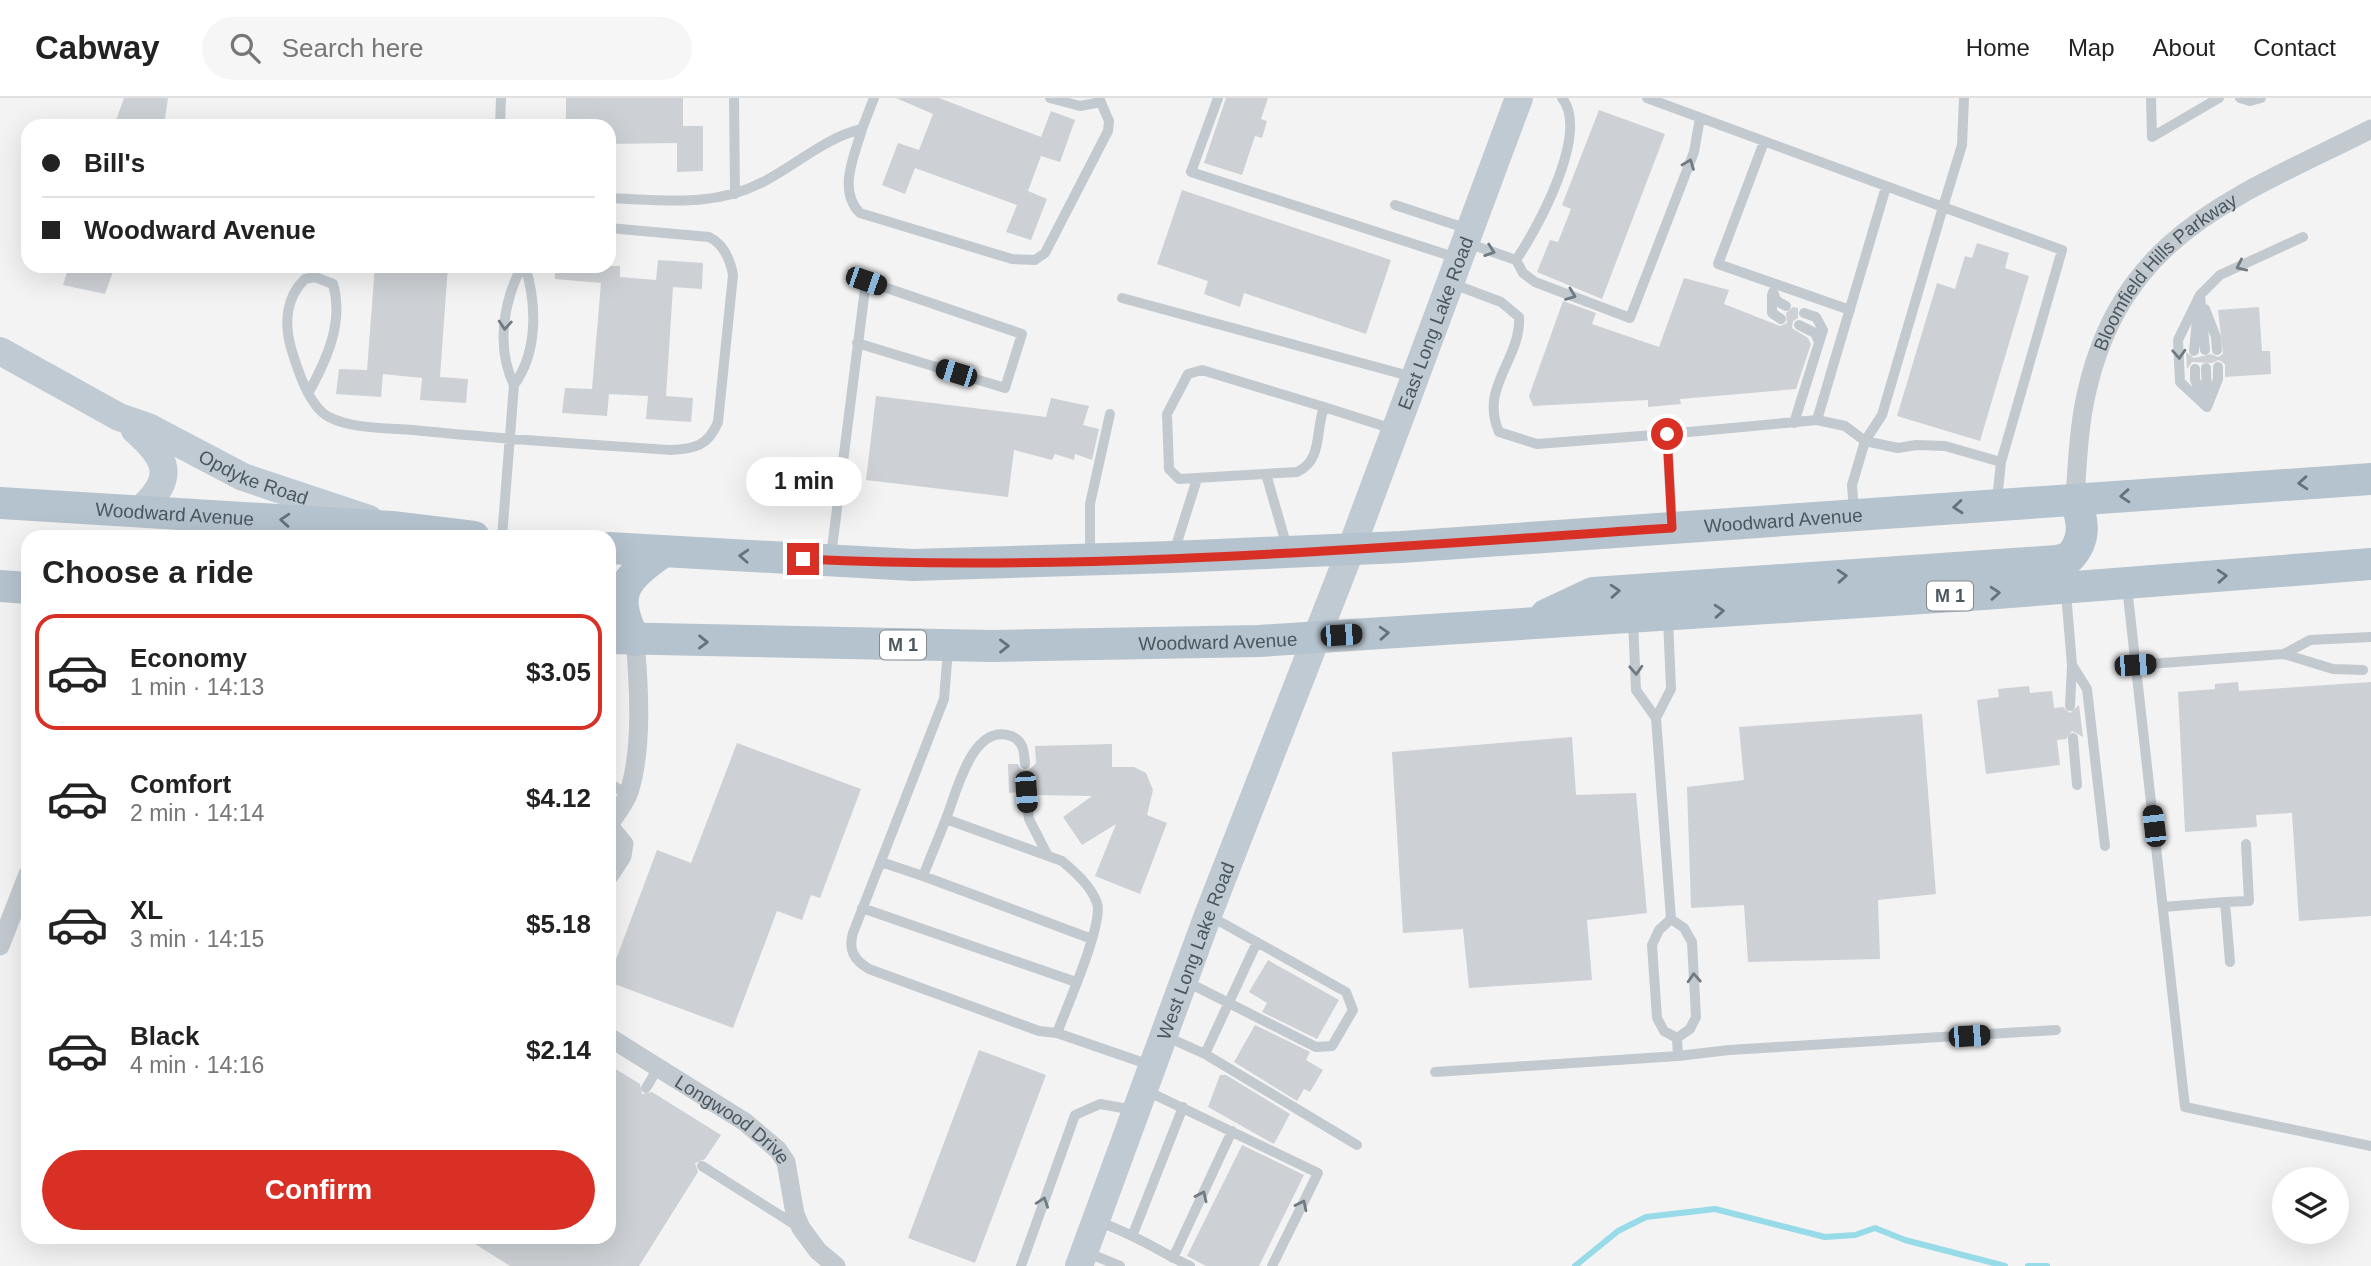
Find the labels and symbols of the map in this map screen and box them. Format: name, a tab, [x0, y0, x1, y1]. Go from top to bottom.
one-way arrow	[1680, 159, 1694, 171]
street label: Bloomfield Hills Parkway	[2090, 189, 2241, 354]
street label: East Long Lake Road	[1394, 234, 1477, 413]
one-way arrow	[1483, 243, 1495, 257]
one-way arrow	[2235, 257, 2248, 271]
car	[843, 264, 890, 298]
one-way arrow	[1565, 287, 1577, 301]
one-way arrow	[498, 320, 513, 331]
one-way arrow	[2171, 349, 2186, 360]
car	[933, 357, 980, 389]
route start	[1651, 418, 1683, 450]
street label: Opdyke Road	[195, 446, 311, 509]
callout: 1 min	[745, 458, 861, 506]
one-way arrow	[2297, 476, 2308, 491]
one-way arrow	[2120, 488, 2131, 503]
street label: Woodward Avenue	[95, 499, 255, 530]
one-way arrow	[1952, 499, 1963, 514]
street label: Woodward Avenue	[1703, 505, 1863, 537]
one-way arrow	[279, 512, 290, 527]
route end	[787, 543, 819, 575]
one-way arrow	[739, 548, 750, 563]
one-way arrow	[1836, 569, 1847, 584]
one-way arrow	[2217, 569, 2228, 584]
road number: M 1	[1927, 582, 1973, 610]
one-way arrow	[1609, 584, 1620, 599]
one-way arrow	[1990, 586, 2001, 601]
one-way arrow	[1714, 604, 1725, 619]
car	[1320, 623, 1363, 647]
one-way arrow	[1379, 625, 1390, 640]
street label: Woodward Avenue	[1138, 629, 1298, 654]
road number: M 1	[880, 630, 926, 660]
one-way arrow	[698, 634, 709, 649]
one-way arrow	[999, 638, 1010, 654]
car	[2114, 653, 2157, 677]
one-way arrow	[1628, 665, 1643, 676]
car	[1015, 770, 1038, 814]
car	[2142, 804, 2167, 848]
street label: West Long Lake Road	[1153, 859, 1239, 1043]
one-way arrow	[1687, 972, 1702, 983]
car	[1948, 1024, 1991, 1048]
street label: Longwood Drive	[671, 1071, 794, 1168]
one-way arrow	[1194, 1191, 1208, 1203]
one-way arrow	[1035, 1196, 1049, 1208]
one-way arrow	[1294, 1200, 1308, 1212]

